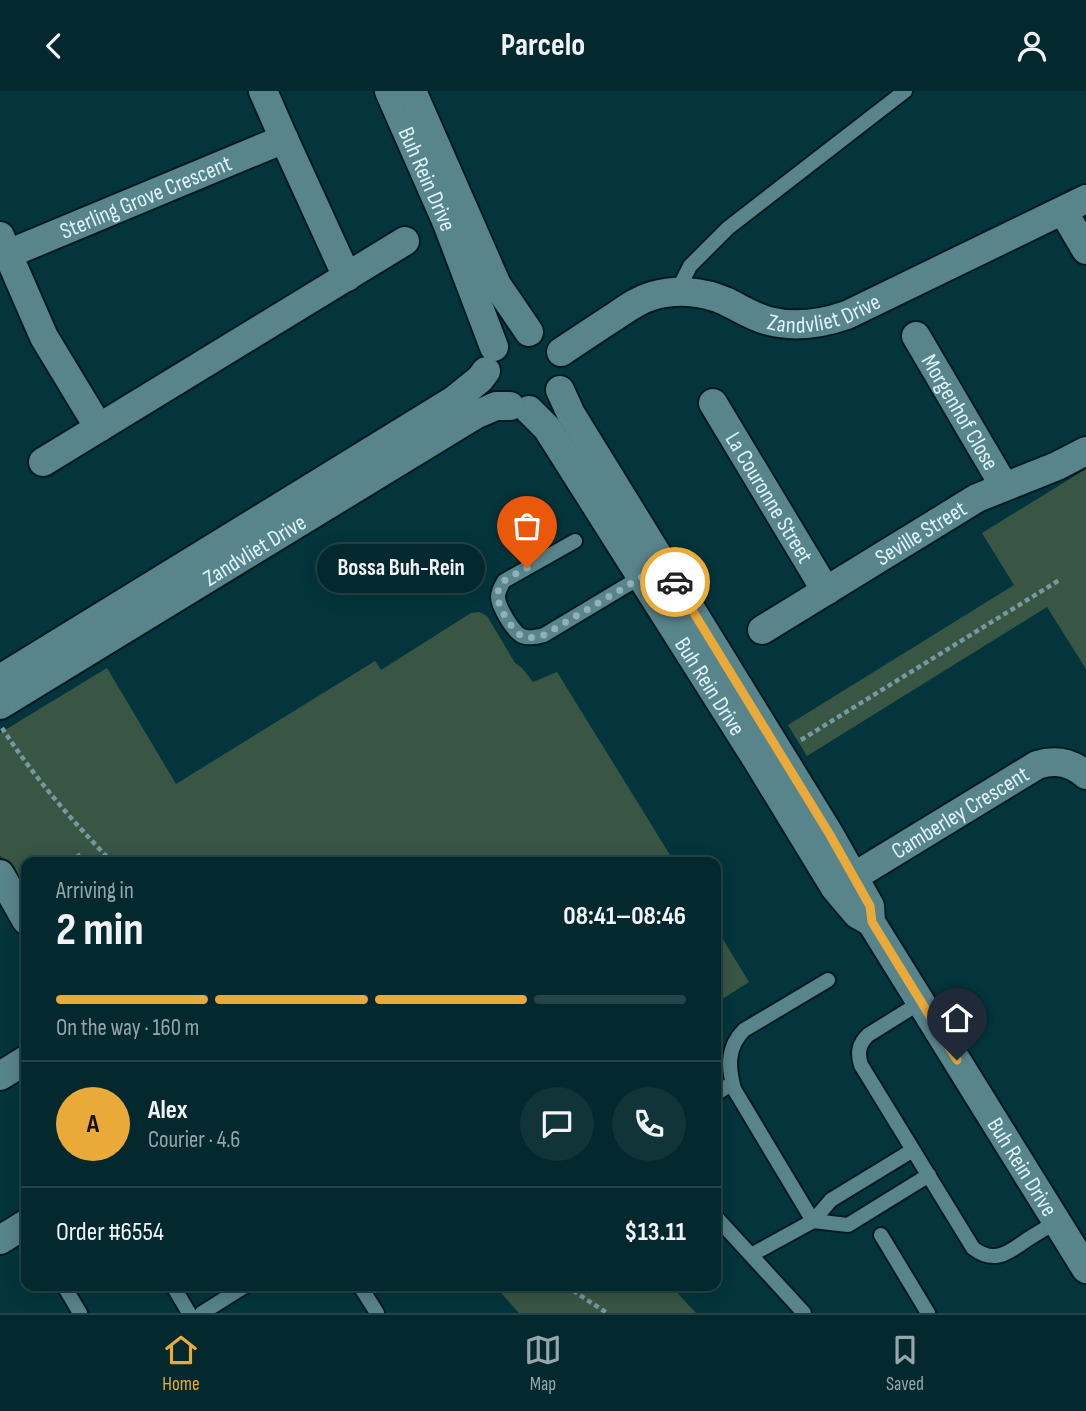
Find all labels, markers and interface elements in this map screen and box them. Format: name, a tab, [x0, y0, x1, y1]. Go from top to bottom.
text: Parcelo	[501, 26, 585, 65]
icon: back	[35, 27, 73, 65]
icon: person	[1013, 27, 1051, 65]
street label: Buh Rein Drive	[392, 123, 462, 235]
street label: Sterling Grove Crescent	[56, 149, 236, 246]
street label: Zandvliet Drive	[765, 288, 885, 340]
street label: Morgenhof Close	[915, 349, 1005, 475]
street label: La Couronne Street	[719, 427, 819, 568]
street label: Seville Street	[870, 495, 972, 572]
pin	[497, 496, 557, 568]
icon: bag	[508, 507, 546, 545]
street label: Zandvliet Drive	[198, 508, 311, 593]
callout: Bossa Buh-Rein	[317, 543, 485, 593]
courier	[640, 547, 710, 617]
text: Bossa Buh-Rein	[337, 554, 465, 582]
icon: car	[656, 563, 694, 601]
street label: Buh Rein Drive	[668, 632, 751, 741]
street label: Camberley Crescent	[887, 760, 1034, 865]
text: Arriving in	[56, 877, 134, 905]
text: 08:41–08:46	[563, 901, 686, 932]
text: 2 min	[56, 903, 144, 958]
pin	[927, 988, 987, 1060]
icon: home	[938, 999, 976, 1037]
text: On the way · 160 m	[56, 1014, 199, 1042]
button: chat	[520, 1087, 594, 1161]
button: phone	[612, 1087, 686, 1161]
text: Alex	[148, 1095, 188, 1126]
text: A	[87, 1109, 99, 1140]
street label: Buh Rein Drive	[981, 1113, 1063, 1222]
text: Courier · 4.6	[148, 1126, 240, 1154]
text: Order #6554	[56, 1217, 164, 1248]
text: $13.11	[624, 1217, 686, 1248]
tab: Home	[162, 1331, 200, 1396]
tab: Map	[524, 1331, 562, 1396]
tab: Saved	[886, 1331, 924, 1396]

